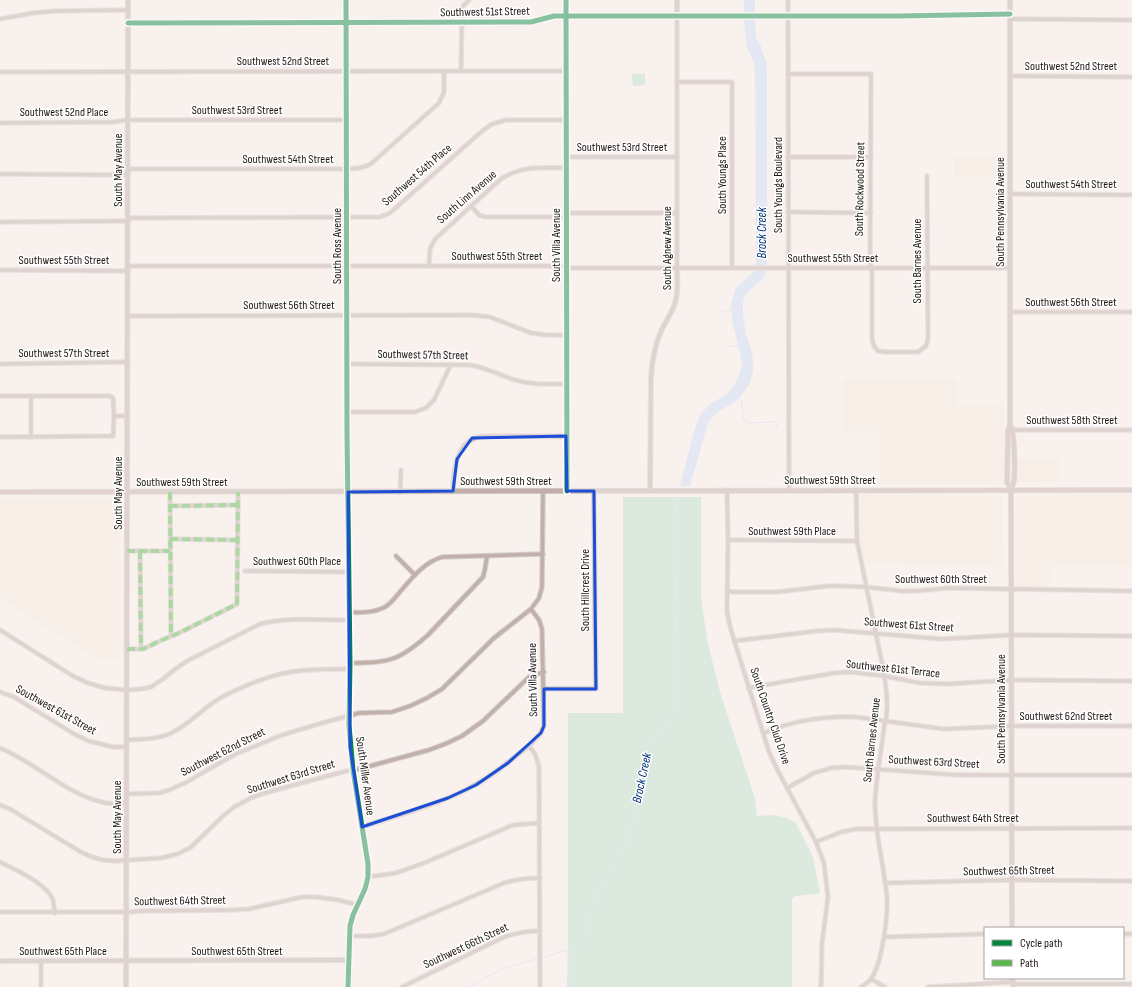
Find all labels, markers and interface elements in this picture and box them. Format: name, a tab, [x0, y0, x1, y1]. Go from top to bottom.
street label: Southwest 51st Street	[440, 4, 530, 20]
street label: Southwest 52nd Street	[237, 54, 330, 69]
street label: Southwest 52nd Street	[1025, 59, 1118, 74]
street label: Southwest 53rd Street	[192, 103, 283, 118]
street label: Southwest 52nd Place	[20, 105, 108, 120]
street label: South May Avenue	[111, 133, 126, 207]
street label: South Youngs Place	[715, 136, 730, 214]
street label: South Youngs Boulevard	[771, 137, 786, 233]
street label: Southwest 53rd Street	[577, 140, 668, 155]
street label: Southwest 54th Place	[379, 141, 455, 209]
street label: South Rockwood Street	[852, 141, 868, 236]
street label: Southwest 54th Street	[242, 152, 334, 167]
street label: South Pennsylvania Avenue	[993, 157, 1008, 267]
street label: South Linn Avenue	[434, 167, 500, 227]
street label: Southwest 54th Street	[1025, 177, 1117, 192]
street label: South Agnew Avenue	[660, 206, 675, 290]
water label: Brock Creek	[754, 206, 770, 259]
street label: South Ross Avenue	[330, 208, 345, 284]
street label: South Villa Avenue	[549, 208, 564, 282]
street label: South Barnes Avenue	[910, 218, 925, 303]
street label: Southwest 55th Street	[452, 249, 543, 264]
street label: Southwest 55th Street	[788, 251, 879, 266]
street label: Southwest 55th Street	[19, 253, 110, 268]
street label: Southwest 56th Street	[1025, 295, 1117, 310]
street label: Southwest 56th Street	[243, 298, 335, 313]
street label: Southwest 57th Street	[18, 346, 110, 361]
street label: Southwest 57th Street	[377, 347, 469, 363]
street label: Southwest 58th Street	[1026, 413, 1118, 428]
street label: South May Avenue	[111, 456, 126, 530]
street label: Southwest 59th Street	[784, 473, 876, 488]
street label: Southwest 59th Street	[460, 474, 552, 489]
street label: Southwest 59th Street	[136, 475, 228, 490]
street label: Southwest 59th Place	[748, 524, 836, 539]
street label: South Hillcrest Drive	[578, 549, 593, 631]
street label: Southwest 60th Place	[253, 554, 341, 569]
street label: Southwest 60th Street	[895, 572, 987, 587]
street label: Southwest 61st Street	[864, 614, 955, 636]
street label: South Villa Avenue	[525, 643, 541, 717]
street label: South Pennsylvania Avenue	[994, 654, 1009, 764]
street label: Southwest 61st Terrace	[845, 657, 941, 681]
street label: South Country Club Drive	[746, 666, 794, 767]
street label: Southwest 61st Street	[13, 682, 99, 739]
street label: South Barnes Avenue	[860, 697, 884, 783]
street label: Southwest 62nd Street	[1020, 709, 1113, 724]
street label: Southwest 62nd Street	[178, 724, 268, 780]
street label: South Miller Avenue	[352, 736, 378, 816]
water label: Brock Creek	[629, 750, 655, 805]
street label: Southwest 63rd Street	[888, 752, 980, 772]
street label: Southwest 63rd Street	[245, 756, 337, 797]
street label: South May Avenue	[110, 780, 125, 854]
street label: Southwest 64th Street	[927, 811, 1019, 826]
street label: Southwest 65th Street	[963, 863, 1055, 879]
street label: Southwest 64th Street	[134, 893, 226, 909]
street label: Southwest 66th Street	[421, 920, 511, 972]
legend	[984, 927, 1124, 979]
text: Cycle path	[1020, 936, 1062, 951]
street label: Southwest 65th Place	[19, 944, 107, 959]
street label: Southwest 65th Street	[191, 944, 283, 959]
text: Path	[1020, 956, 1038, 971]

